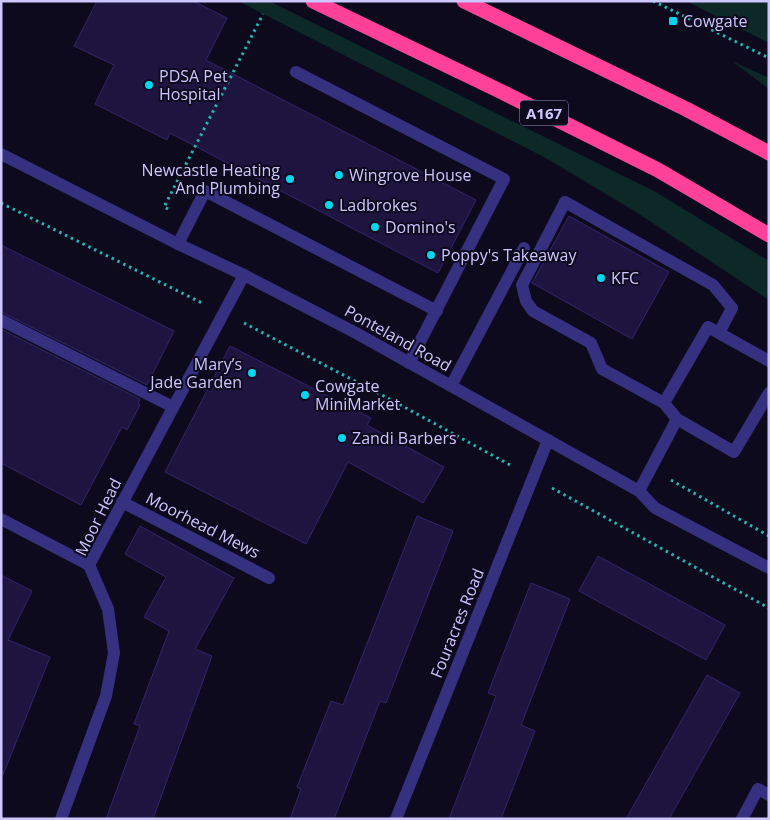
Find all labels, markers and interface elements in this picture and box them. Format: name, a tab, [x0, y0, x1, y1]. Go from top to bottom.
place label: Cowgate	[683, 10, 747, 32]
marker: Cowgate	[667, 15, 679, 27]
place label: PDSA Pet Hospital	[159, 65, 228, 105]
marker: PDSA Pet Hospital	[143, 79, 155, 91]
road number: A167	[520, 100, 568, 126]
place label: Newcastle Heating And Plumbing	[142, 159, 280, 199]
place label: Wingrove House	[349, 164, 471, 186]
marker: Wingrove House	[333, 169, 345, 181]
marker: Newcastle Heating And Plumbing	[284, 173, 296, 185]
place label: Ladbrokes	[339, 194, 417, 216]
marker: Ladbrokes	[323, 199, 335, 211]
place label: Domino's	[385, 216, 456, 238]
marker: Domino's	[369, 221, 381, 233]
place label: Poppy's Takeaway	[441, 244, 577, 266]
marker: Poppy's Takeaway	[425, 249, 437, 261]
place label: KFC	[611, 267, 639, 289]
marker: KFC	[595, 272, 607, 284]
street label: Ponteland Road	[341, 300, 455, 376]
place label: Mary’s Jade Garden	[148, 353, 242, 393]
marker: Mary’s Jade Garden	[246, 367, 258, 379]
place label: Cowgate MiniMarket	[315, 375, 400, 415]
marker: Cowgate MiniMarket	[299, 389, 311, 401]
place label: Zandi Barbers	[352, 427, 457, 449]
marker: Zandi Barbers	[336, 432, 348, 444]
street label: Moor Head	[70, 475, 126, 559]
street label: Moorhead Mews	[142, 487, 264, 563]
street label: Fouracres Road	[425, 565, 489, 681]

